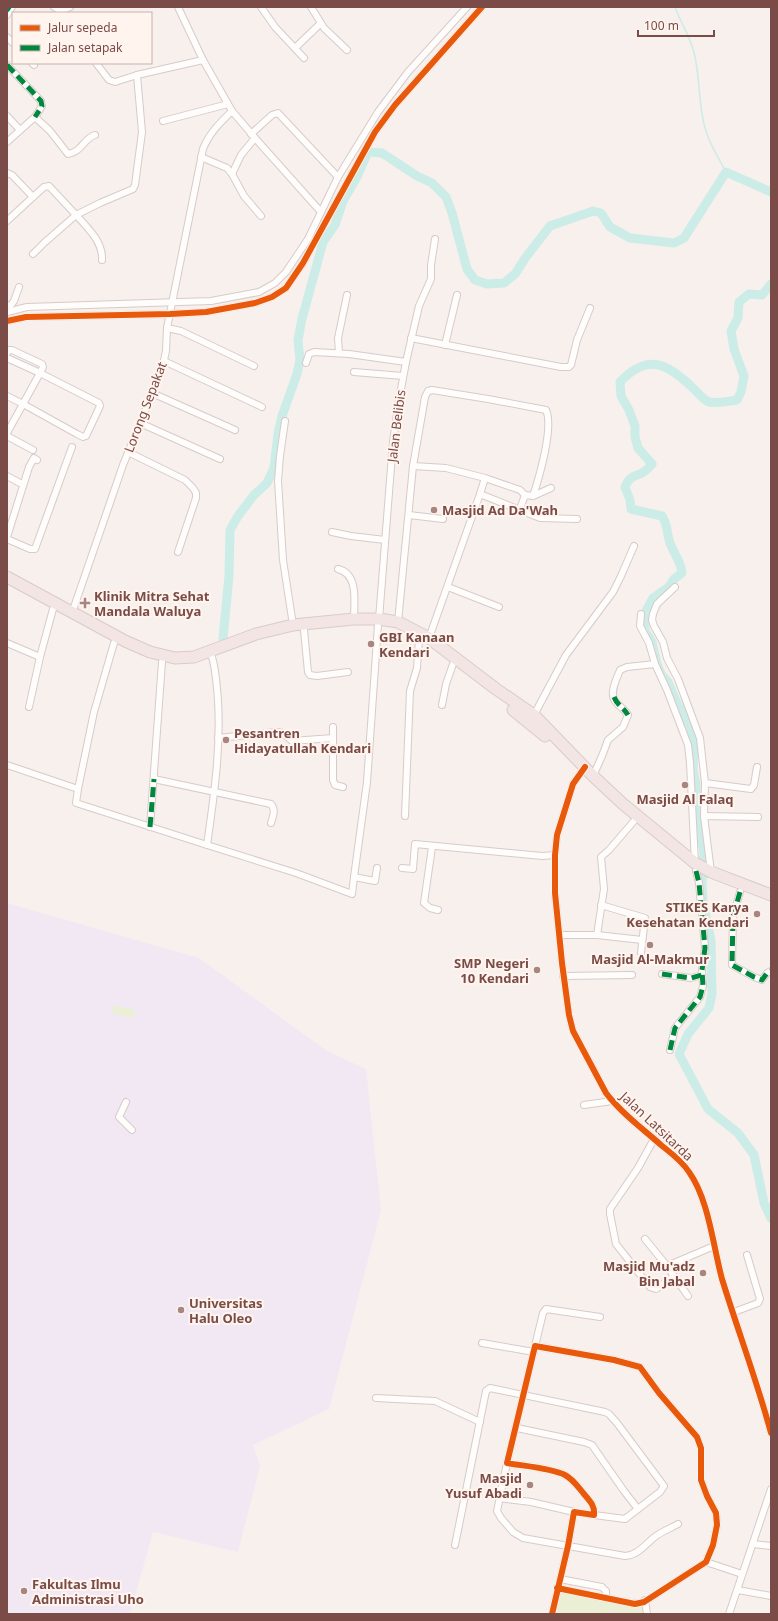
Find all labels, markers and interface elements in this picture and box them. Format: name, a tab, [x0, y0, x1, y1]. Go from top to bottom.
legend	[12, 12, 152, 64]
scale bar	[638, 12, 714, 38]
text: 100 m	[644, 17, 679, 34]
text: Jalur sepeda	[47, 19, 117, 36]
text: Jalan setapak	[47, 39, 123, 56]
street label: Lorong Sepakat	[119, 359, 171, 455]
street label: Jalan Belibis	[382, 389, 409, 465]
place label: Masjid Ad Da'Wah	[442, 501, 558, 519]
marker: Masjid Ad Da'Wah	[429, 505, 439, 515]
place label: Klinik Mitra Sehat Mandala Waluya	[94, 587, 210, 620]
marker: Klinik Mitra Sehat Mandala Waluya	[79, 597, 91, 609]
place label: GBI Kanaan Kendari	[379, 628, 454, 661]
marker: GBI Kanaan Kendari	[366, 639, 376, 649]
place label: Pesantren Hidayatullah Kendari	[234, 724, 371, 757]
marker: Pesantren Hidayatullah Kendari	[221, 735, 231, 745]
marker: Masjid Al Falaq	[680, 780, 690, 790]
place label: Masjid Al Falaq	[637, 790, 733, 808]
place label: STIKES Karya Kesehatan Kendari	[626, 898, 749, 931]
marker: STIKES Karya Kesehatan Kendari	[752, 909, 762, 919]
marker: Masjid Al-Makmur	[645, 940, 655, 950]
place label: Masjid Al-Makmur	[591, 950, 709, 968]
place label: SMP Negeri 10 Kendari	[454, 954, 529, 987]
marker: SMP Negeri 10 Kendari	[532, 965, 542, 975]
street label: Jalan Latsitarda	[615, 1086, 697, 1165]
place label: Masjid Mu'adz Bin Jabal	[603, 1257, 695, 1290]
marker: Masjid Mu'adz Bin Jabal	[698, 1268, 708, 1278]
place label: Universitas Halu Oleo	[189, 1294, 263, 1327]
marker: Universitas Halu Oleo	[176, 1305, 186, 1315]
place label: Masjid Yusuf Abadi	[445, 1469, 522, 1502]
marker: Masjid Yusuf Abadi	[525, 1480, 535, 1490]
place label: Fakultas Ilmu Administrasi Uho	[32, 1575, 144, 1608]
marker: Fakultas Ilmu Administrasi Uho	[19, 1586, 29, 1596]

